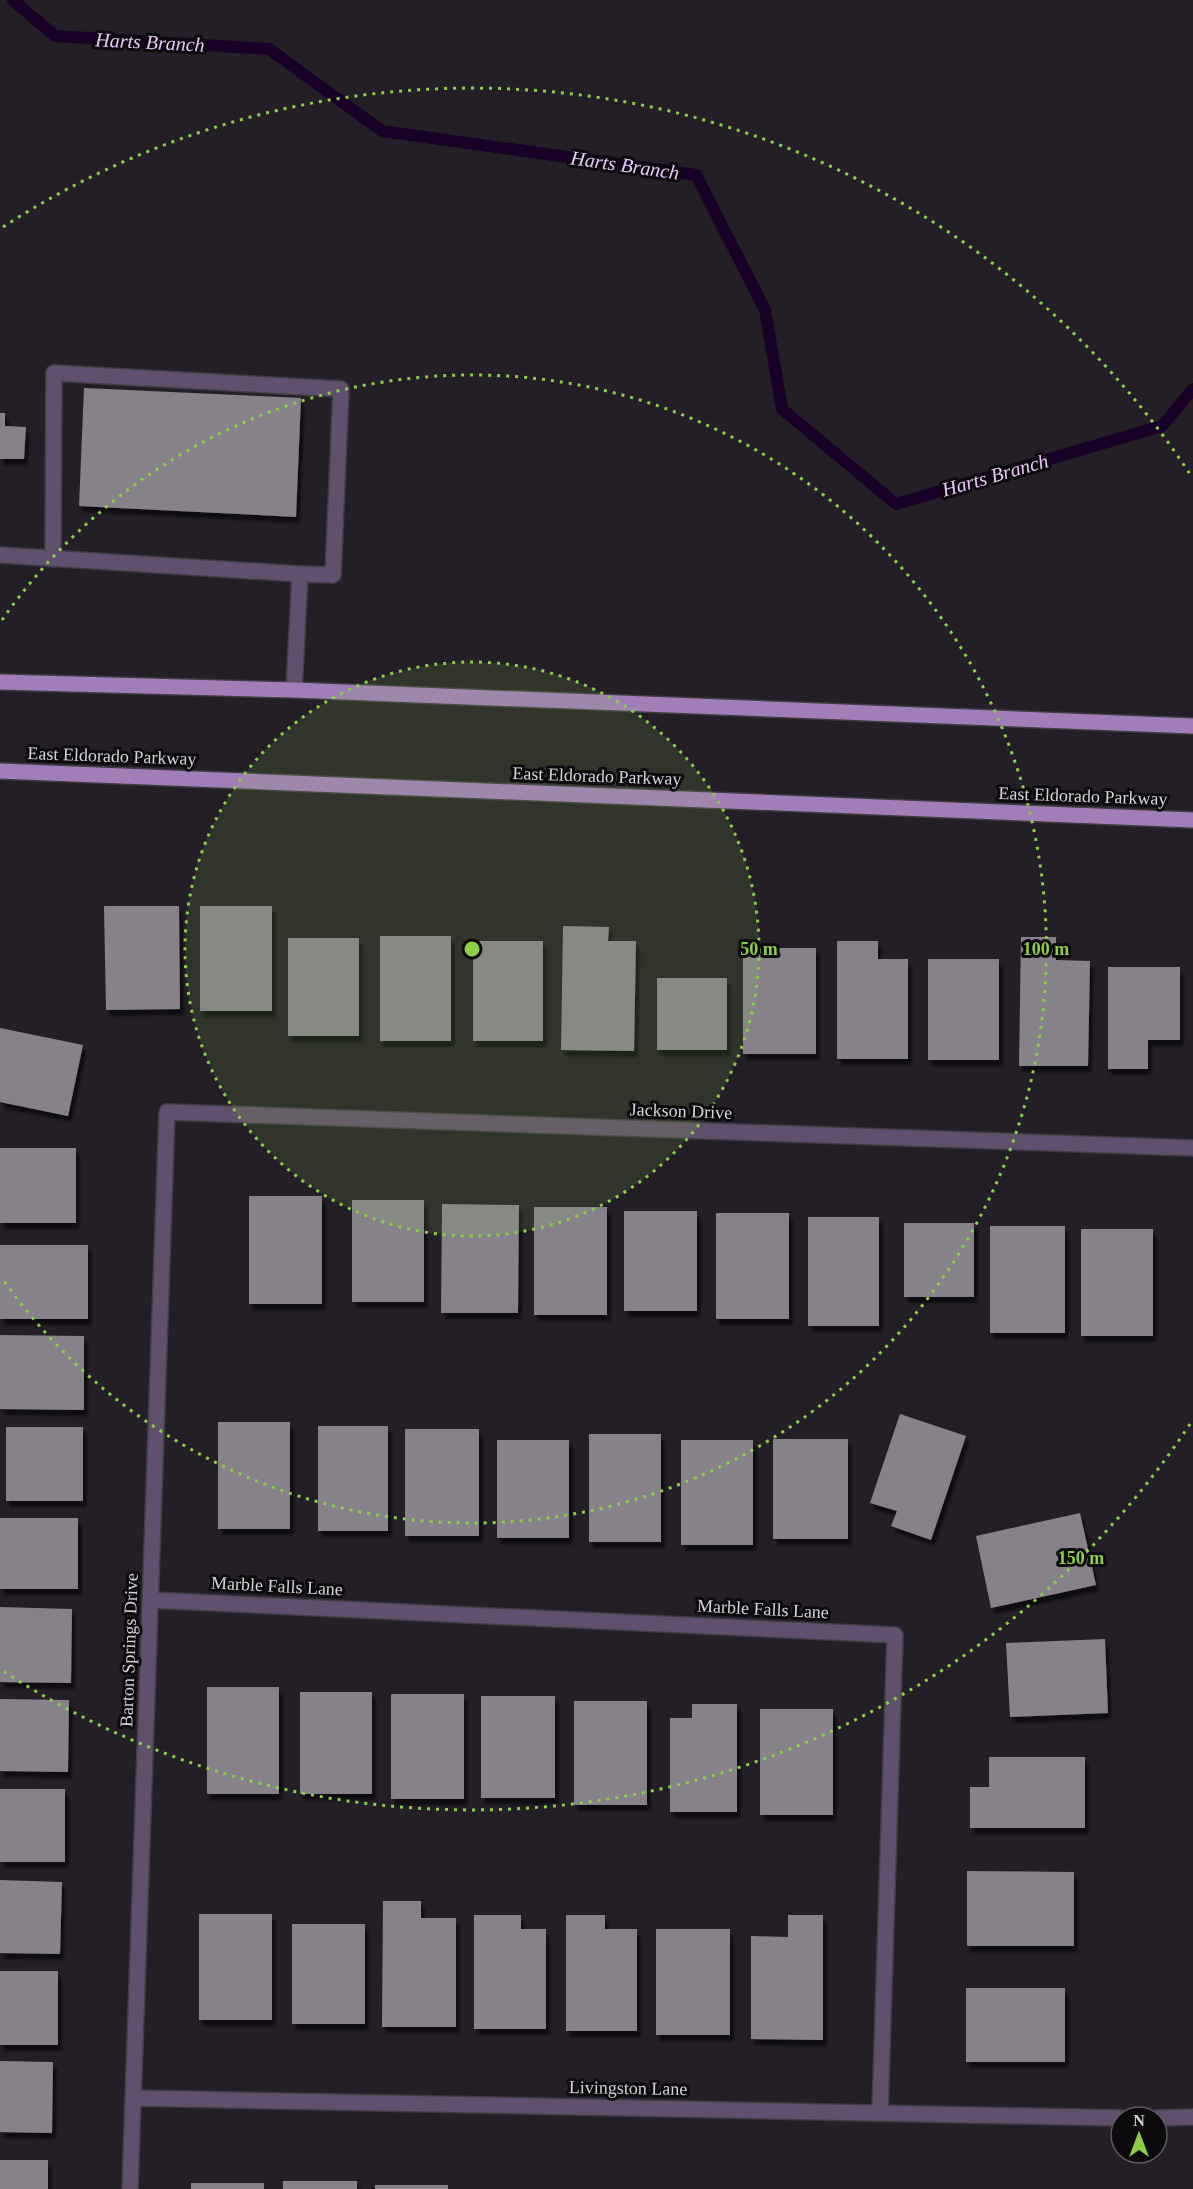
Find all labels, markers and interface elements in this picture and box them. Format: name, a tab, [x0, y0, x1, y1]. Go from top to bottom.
water label: Harts Branch	[94, 28, 205, 56]
water label: Harts Branch	[568, 146, 681, 184]
water label: Harts Branch	[938, 449, 1051, 501]
street label: East Eldorado Parkway	[27, 743, 197, 769]
street label: East Eldorado Parkway	[512, 763, 682, 789]
street label: East Eldorado Parkway	[998, 783, 1168, 809]
centre of rings	[462, 939, 482, 959]
text: 50 m	[740, 939, 778, 959]
text: 100 m	[1023, 939, 1069, 959]
street label: Jackson Drive	[629, 1099, 733, 1123]
text: 150 m	[1058, 1548, 1104, 1568]
street label: Barton Springs Drive	[116, 1573, 142, 1727]
street label: Marble Falls Lane	[211, 1573, 343, 1599]
street label: Marble Falls Lane	[697, 1596, 829, 1622]
street label: Livingston Lane	[569, 2077, 687, 2099]
north arrow	[1109, 2105, 1169, 2165]
text: N	[1133, 2112, 1145, 2129]

